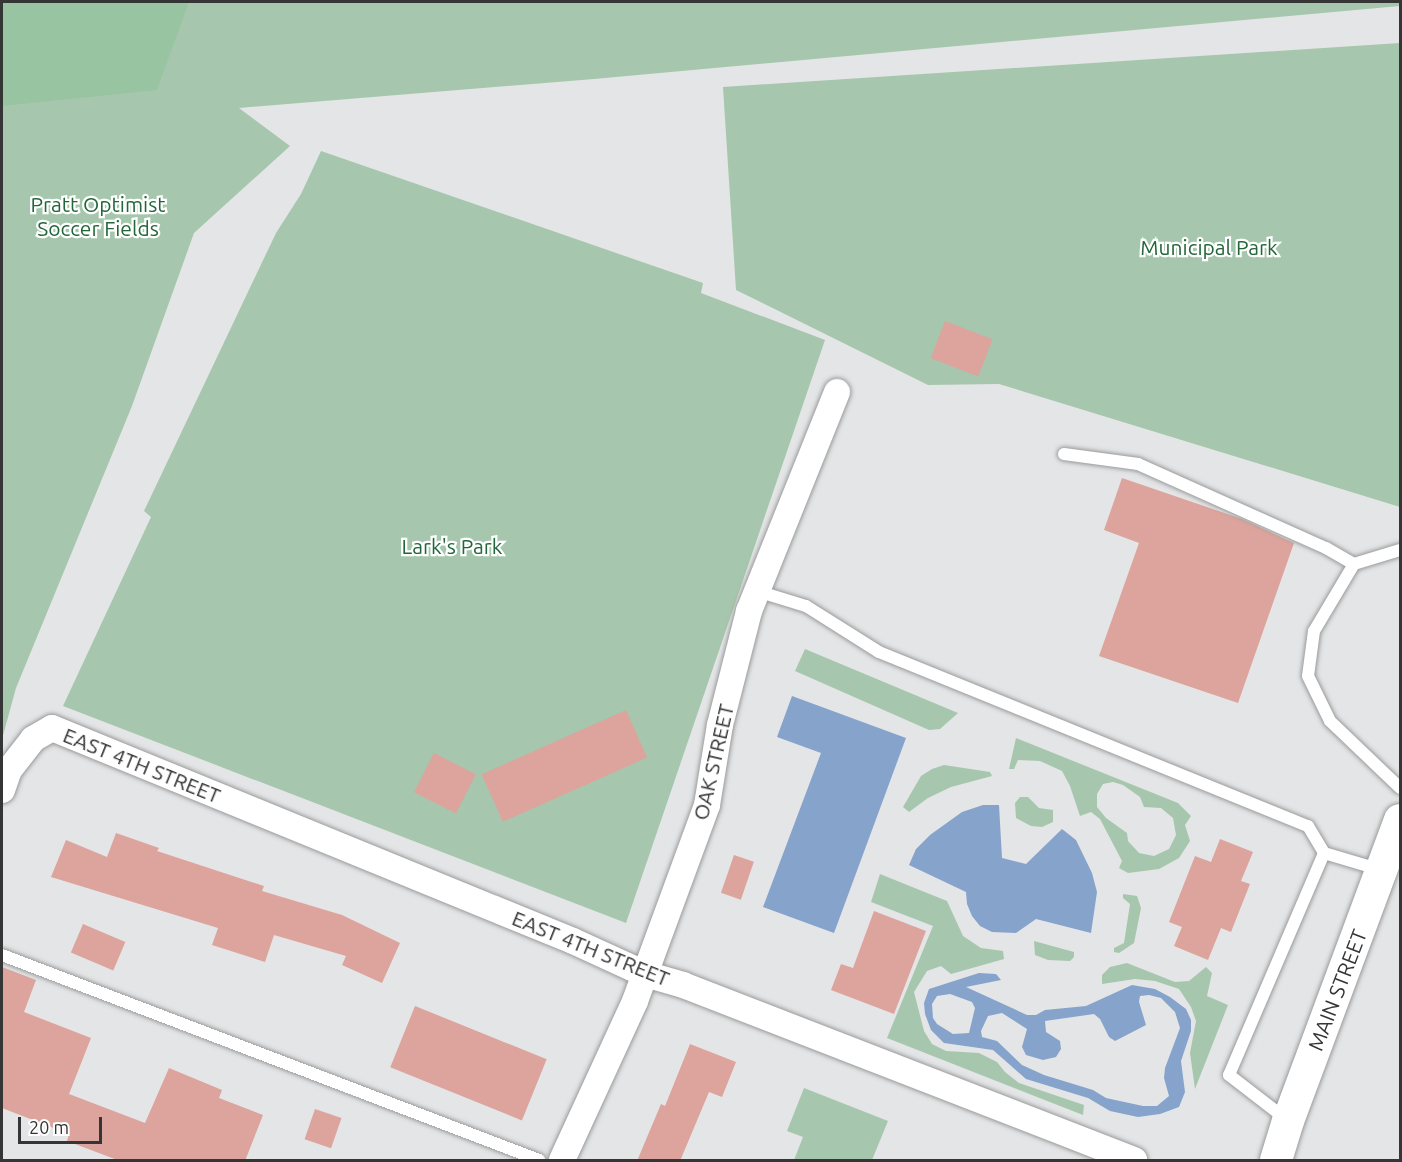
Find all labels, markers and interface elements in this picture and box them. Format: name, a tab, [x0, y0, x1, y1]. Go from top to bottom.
park label: Pratt Optimist Soccer Fields	[30, 191, 166, 241]
park label: Municipal Park	[1140, 234, 1278, 260]
park label: Lark's Park	[402, 533, 502, 559]
street label: OAK STREET	[687, 702, 739, 822]
street label: EAST 4TH STREET	[60, 722, 224, 808]
street label: EAST 4TH STREET	[509, 905, 673, 991]
street label: MAIN STREET	[1302, 926, 1372, 1054]
scale bar	[21, 1105, 105, 1143]
text: 20 m	[29, 1117, 69, 1137]

